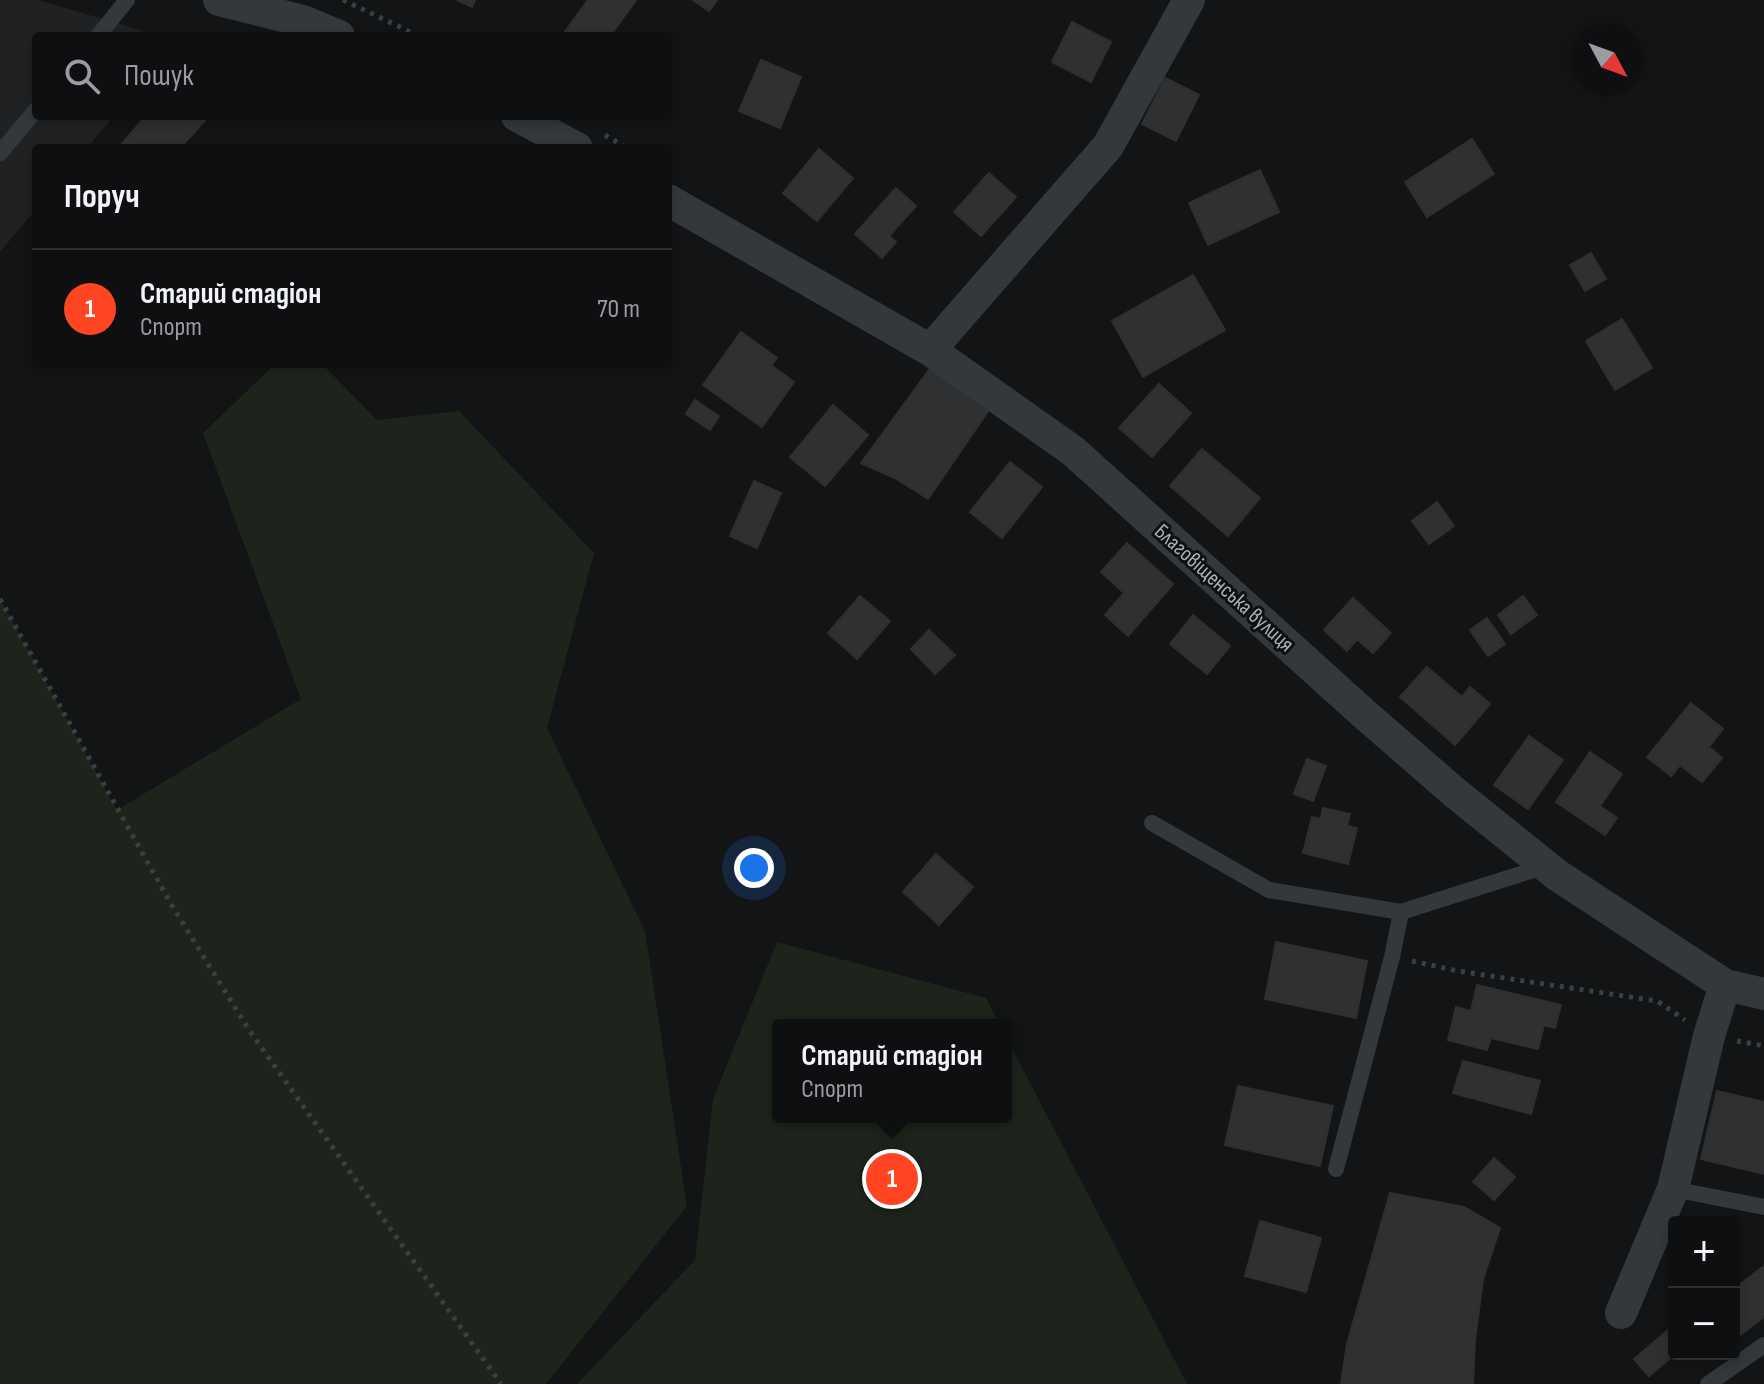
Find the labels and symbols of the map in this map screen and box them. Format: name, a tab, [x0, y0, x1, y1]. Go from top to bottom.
north arrow	[1572, 24, 1644, 96]
street label: Благовіщенська вулиця	[1149, 518, 1299, 658]
your location	[734, 848, 774, 888]
pin: 1	[866, 1149, 918, 1209]

